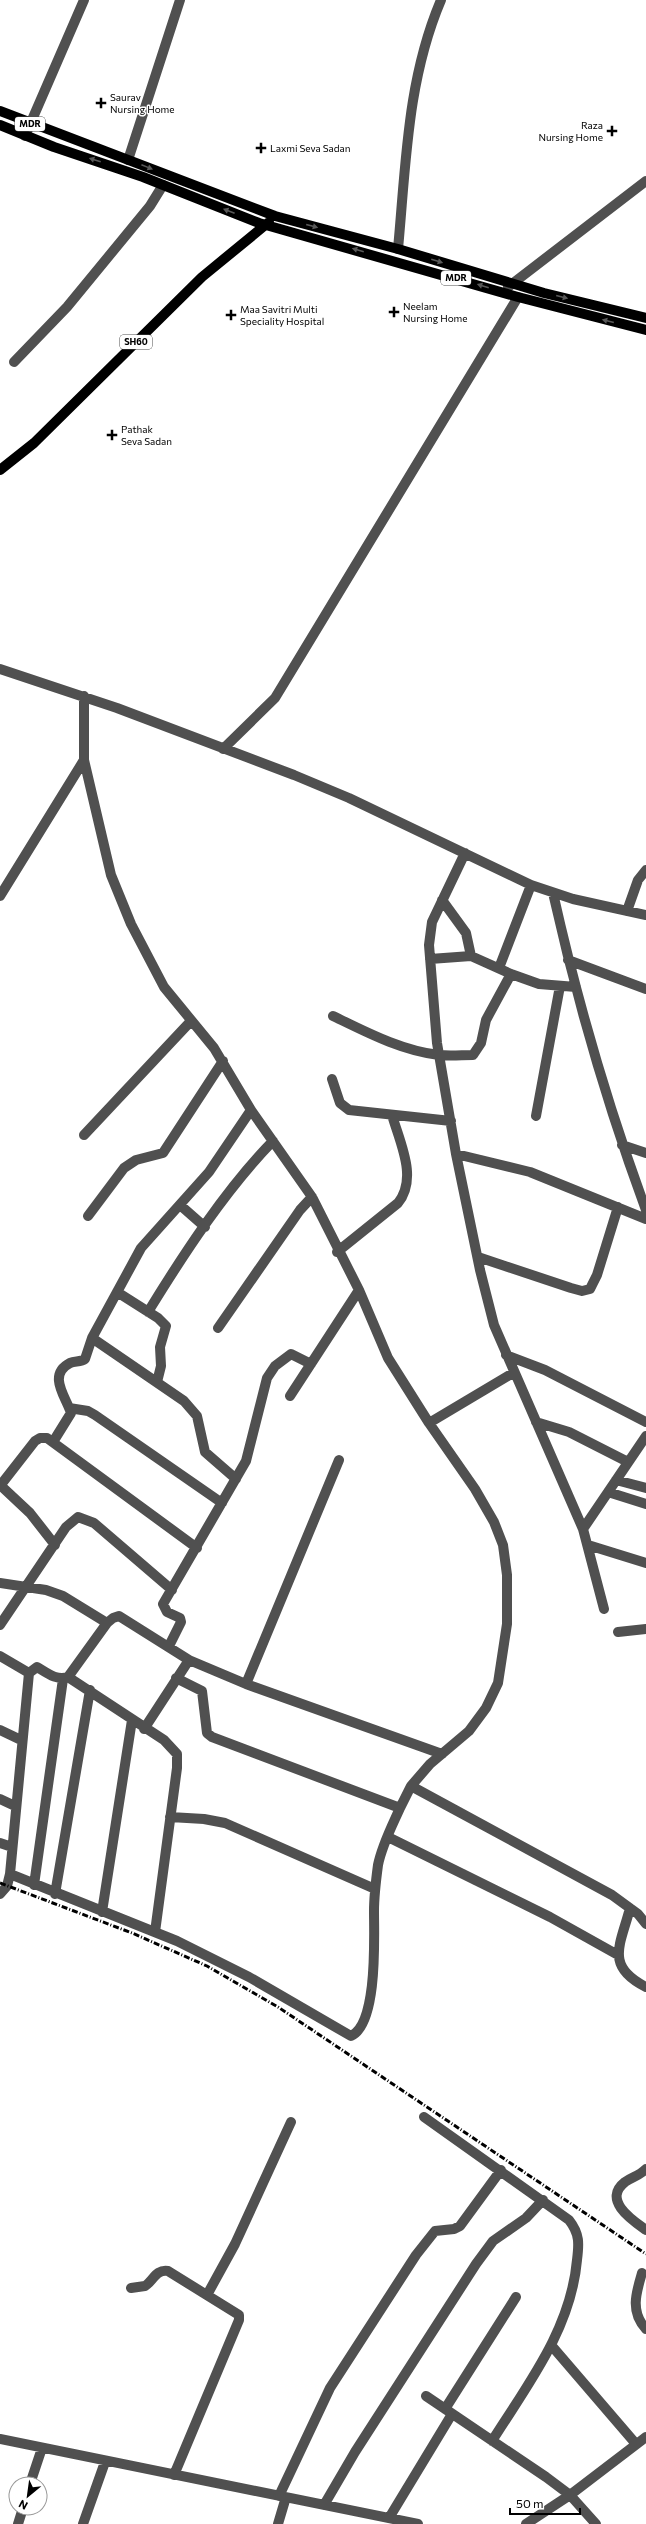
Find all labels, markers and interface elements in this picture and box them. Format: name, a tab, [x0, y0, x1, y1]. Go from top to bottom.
place label: Saurav Nursing Home	[110, 91, 175, 115]
marker: Saurav Nursing Home	[95, 97, 107, 109]
road number: MDR	[15, 117, 45, 131]
place label: Raza Nursing Home	[538, 119, 603, 143]
marker: Raza Nursing Home	[606, 125, 618, 137]
marker: Laxmi Seva Sadan	[255, 142, 267, 154]
place label: Laxmi Seva Sadan	[270, 142, 351, 154]
one-way arrow	[88, 157, 100, 163]
one-way arrow	[141, 165, 153, 171]
one-way arrow	[223, 208, 235, 214]
one-way arrow	[306, 223, 318, 229]
one-way arrow	[352, 247, 364, 253]
one-way arrow	[432, 258, 444, 264]
road number: MDR	[441, 271, 471, 285]
one-way arrow	[476, 283, 488, 289]
one-way arrow	[556, 295, 568, 301]
place label: Neelam Nursing Home	[403, 300, 468, 324]
place label: Maa Savitri Multi Speciality Hospital	[240, 303, 324, 327]
marker: Neelam Nursing Home	[388, 306, 400, 318]
marker: Maa Savitri Multi Speciality Hospital	[225, 309, 237, 321]
one-way arrow	[602, 317, 614, 323]
road number: SH60	[120, 335, 152, 349]
place label: Pathak Seva Sadan	[121, 423, 172, 447]
marker: Pathak Seva Sadan	[106, 429, 118, 441]
north arrow	[8, 2476, 48, 2516]
scale bar	[510, 2490, 580, 2516]
text: 50 m	[516, 2496, 544, 2510]
text: N	[16, 2497, 30, 2513]

